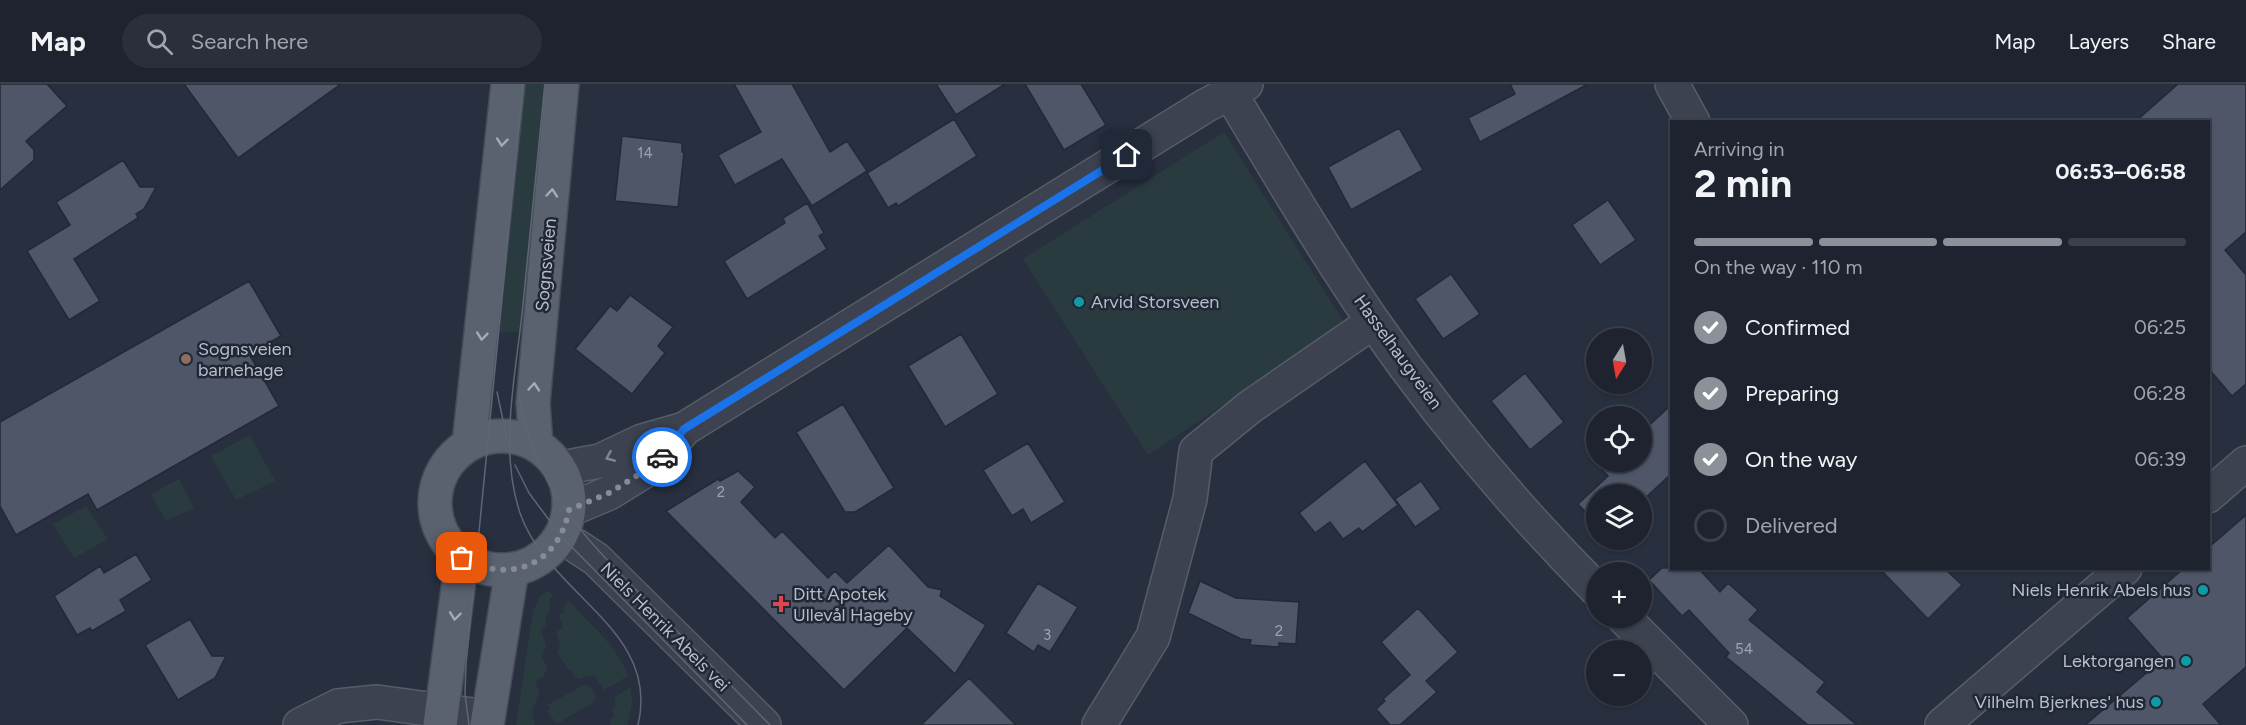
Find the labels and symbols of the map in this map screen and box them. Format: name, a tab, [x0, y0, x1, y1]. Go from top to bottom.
pin	[1101, 129, 1152, 180]
one-way arrow	[496, 138, 509, 147]
house number: 14	[637, 144, 653, 162]
one-way arrow	[545, 188, 558, 197]
street label: Sognsveien	[531, 217, 561, 313]
street label: Hasselhaugveien	[1349, 290, 1447, 414]
place label: Arvid Storsveen	[1091, 291, 1219, 313]
marker: Arvid Storsveen	[1072, 295, 1086, 309]
north arrow	[1586, 328, 1652, 394]
one-way arrow	[476, 332, 489, 341]
place label: Sognsveien barnehage	[198, 338, 292, 381]
marker: Sognsveien barnehage	[179, 352, 193, 366]
one-way arrow	[527, 382, 540, 392]
courier	[632, 427, 692, 487]
one-way arrow	[606, 450, 617, 462]
house number: 2	[717, 483, 725, 501]
pin	[436, 532, 487, 583]
street label: Niels Henrik Abels vei	[596, 558, 734, 696]
place label: Niels Henrik Abels hus	[2012, 579, 2191, 601]
place label: Ditt Apotek Ullevål Hageby	[793, 583, 913, 626]
marker: Niels Henrik Abels hus	[2196, 583, 2210, 597]
marker: Ditt Apotek Ullevål Hageby	[774, 597, 788, 611]
one-way arrow	[449, 611, 461, 621]
house number: 2	[1275, 622, 1283, 640]
house number: 3	[1043, 626, 1051, 644]
house number: 54	[1735, 640, 1753, 658]
place label: Lektorgangen	[2063, 650, 2174, 672]
marker: Lektorgangen	[2179, 654, 2193, 668]
place label: Vilhelm Bjerknes' hus	[1975, 691, 2144, 713]
marker: Vilhelm Bjerknes' hus	[2149, 695, 2163, 709]

